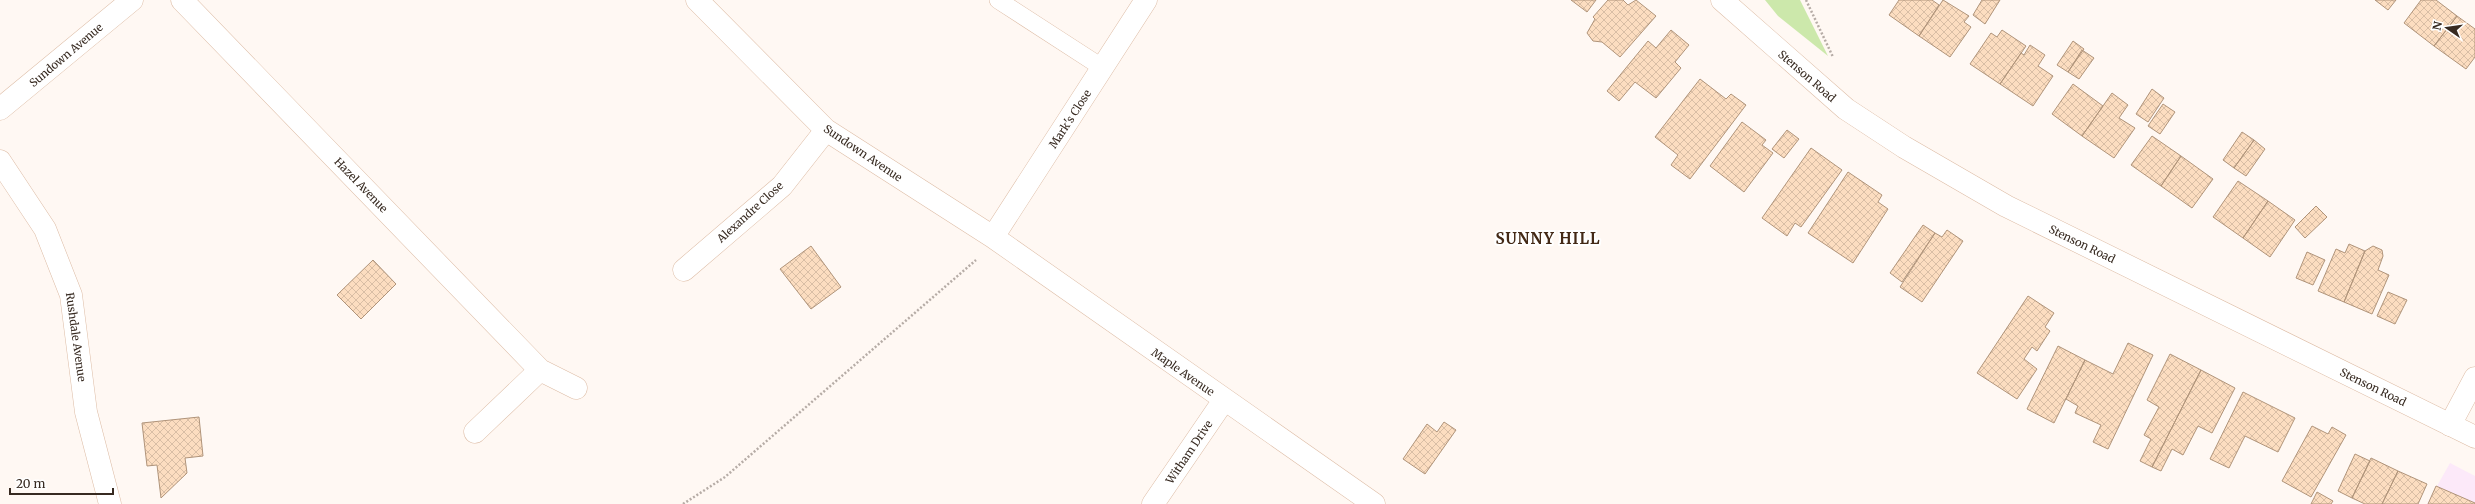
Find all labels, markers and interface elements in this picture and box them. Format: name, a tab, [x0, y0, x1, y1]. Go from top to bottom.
north arrow	[2427, 8, 2467, 48]
street label: Sundown Avenue	[26, 20, 106, 90]
text: N	[2429, 20, 2445, 32]
street label: Stenson Road	[1775, 47, 1839, 105]
street label: Mark's Close	[1046, 87, 1094, 151]
street label: Sundown Avenue	[821, 122, 905, 185]
street label: Hazel Avenue	[331, 155, 391, 216]
street label: Alexandre Close	[713, 178, 786, 246]
street label: Stenson Road	[2047, 222, 2118, 266]
district label: SUNNY HILL	[1495, 229, 1601, 248]
street label: Rushdale Avenue	[63, 292, 89, 383]
street label: Maple Avenue	[1149, 345, 1217, 399]
street label: Stenson Road	[2338, 365, 2409, 409]
street label: Witham Drive	[1162, 417, 1216, 487]
scale bar	[10, 470, 113, 496]
text: 20 m	[16, 476, 45, 491]

